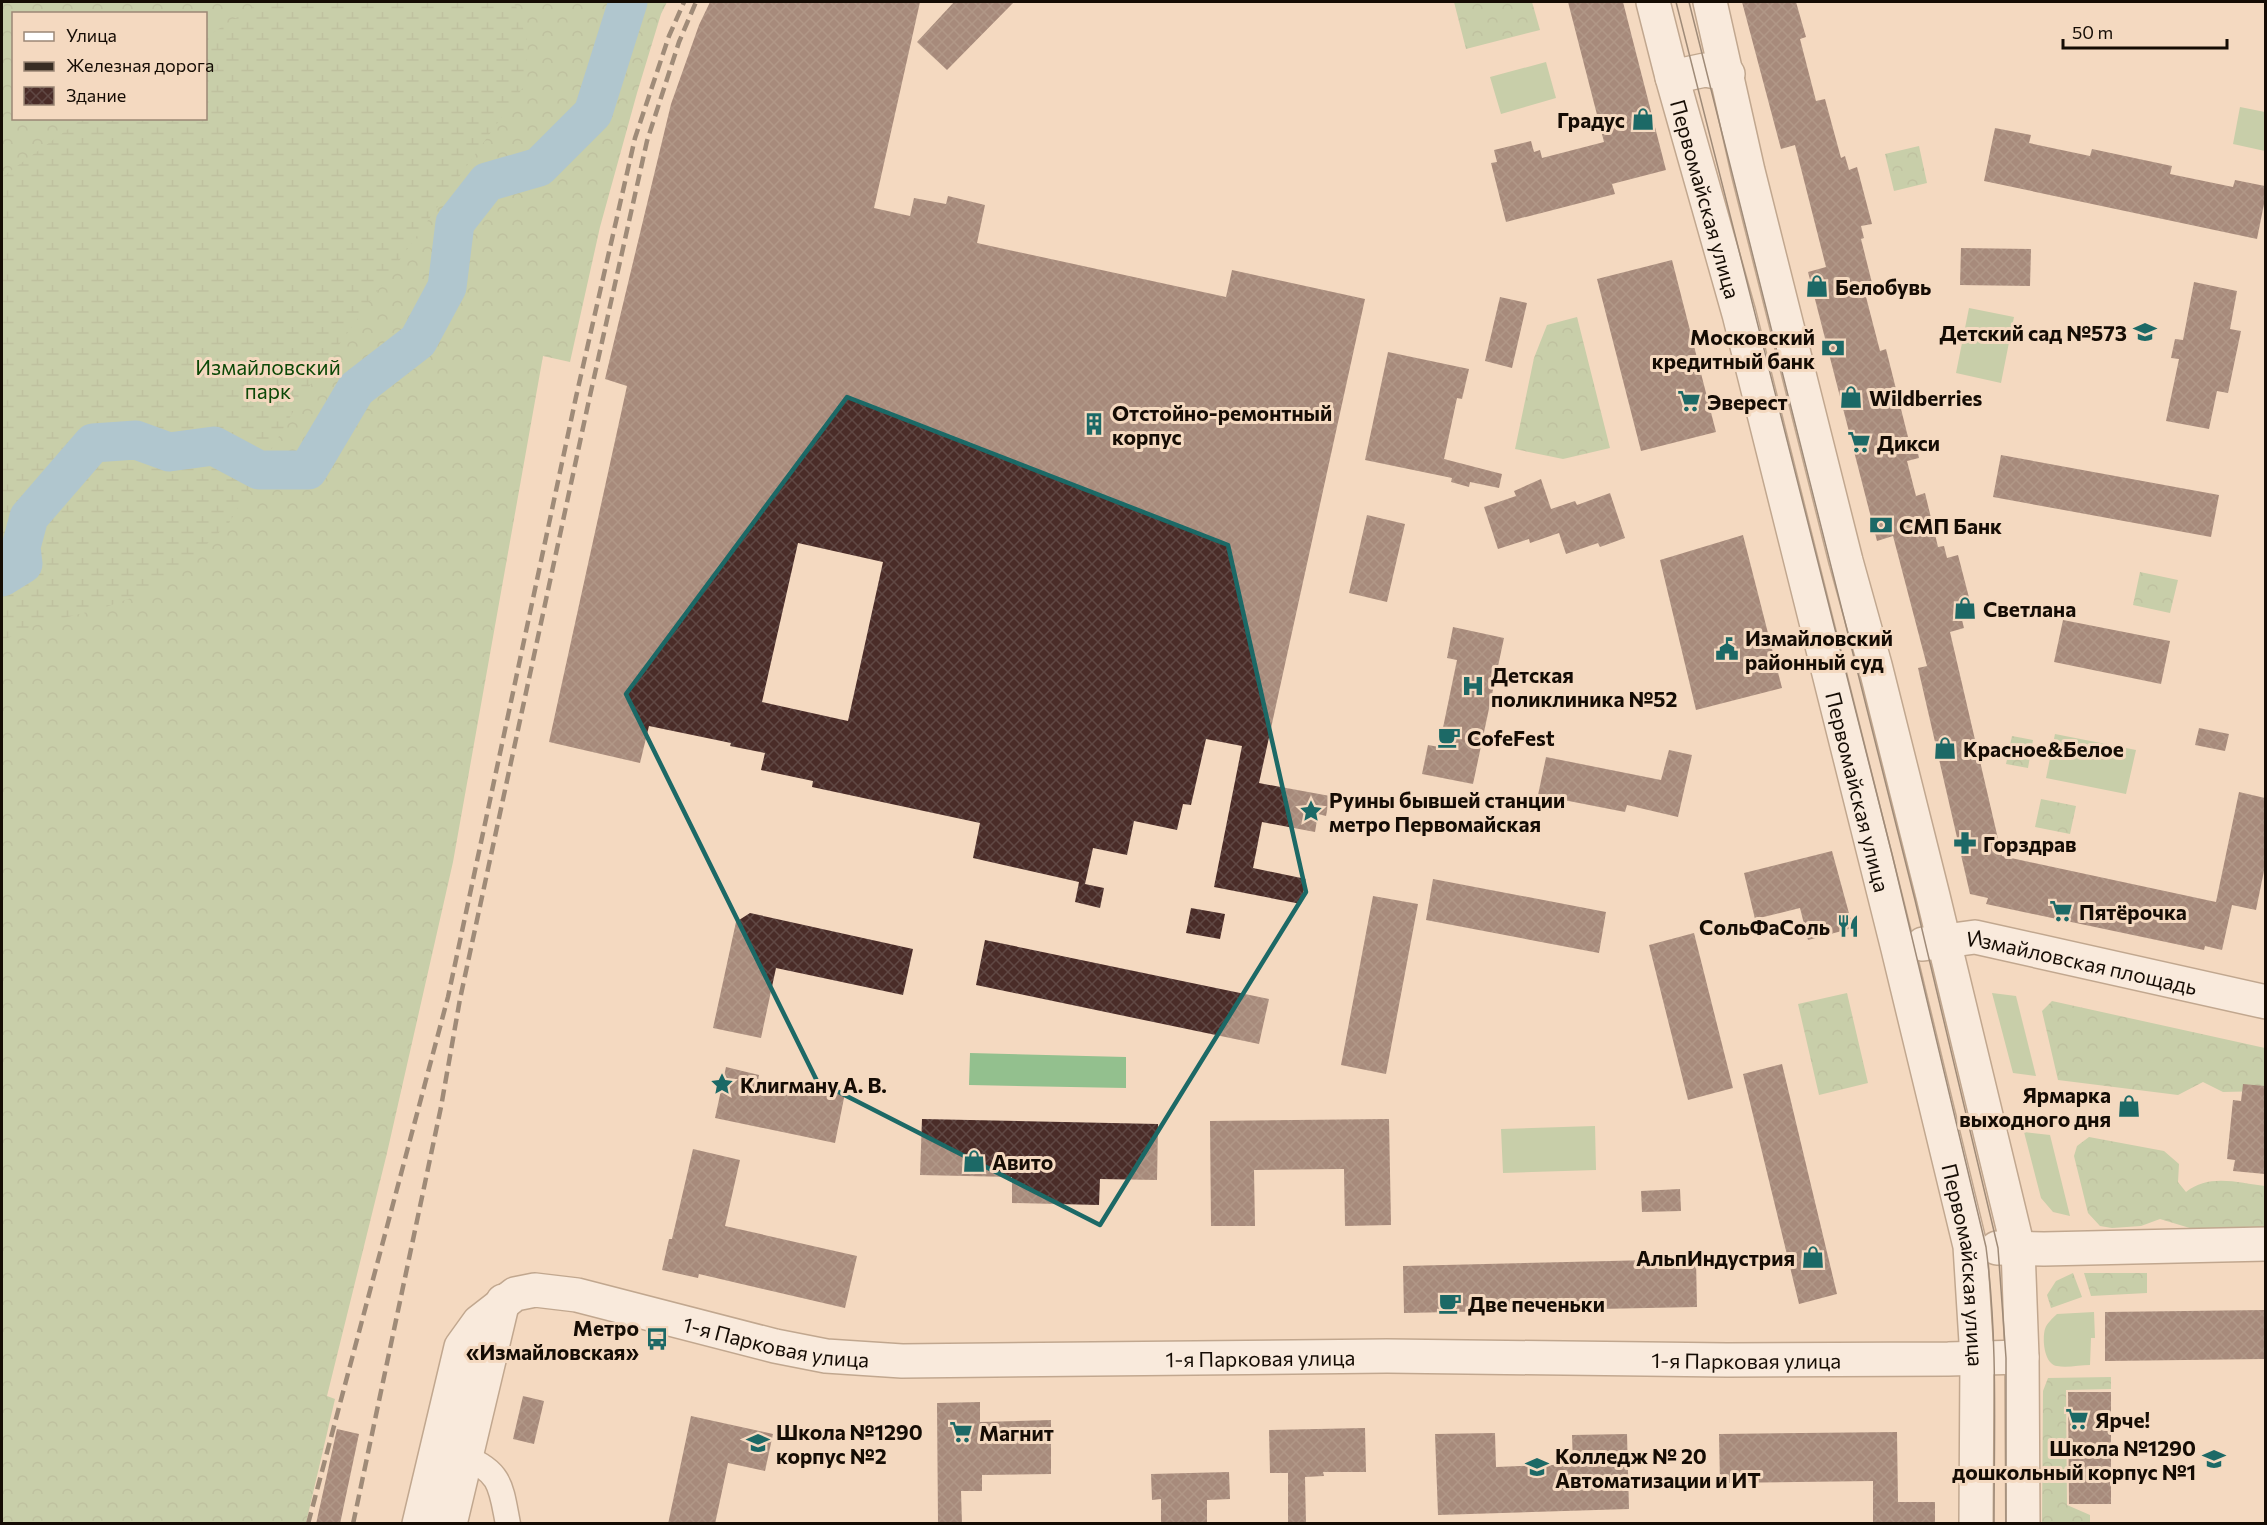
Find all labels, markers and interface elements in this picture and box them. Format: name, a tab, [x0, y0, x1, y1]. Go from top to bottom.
legend	[12, 12, 207, 120]
scale bar	[2063, 12, 2226, 50]
text: 50 m	[2072, 21, 2113, 43]
text: Улица	[66, 24, 117, 46]
text: Железная дорога	[66, 54, 214, 76]
text: Здание	[66, 84, 126, 106]
street label: Первомайская улица	[1666, 96, 1746, 301]
shop icon: Градус	[1630, 106, 1656, 132]
place label: Градус	[1557, 107, 1625, 132]
shop icon: Белобувь	[1804, 273, 1830, 299]
place label: Белобувь	[1835, 274, 1931, 299]
school or university icon: Детский сад №573	[2132, 319, 2158, 345]
place label: Детский сад №573	[1939, 320, 2127, 345]
place label: Московский кредитный банк	[1652, 324, 1815, 373]
bank icon: Московский кредитный банк	[1820, 335, 1846, 361]
park label: Измайловский парк	[195, 354, 341, 403]
shop icon: Wildberries	[1838, 384, 1864, 410]
place label: Wildberries	[1869, 385, 1983, 410]
supermarket icon: Эверест	[1676, 388, 1702, 414]
place label: Эверест	[1707, 389, 1788, 414]
place label: Отстойно-ремонтный корпус	[1112, 400, 1332, 449]
building icon: Отстойно-ремонтный корпус	[1081, 411, 1107, 437]
supermarket icon: Дикси	[1846, 429, 1872, 455]
place label: Дикси	[1877, 430, 1940, 455]
bank icon: СМП Банк	[1868, 512, 1894, 538]
place label: СМП Банк	[1899, 513, 2002, 538]
shop icon: Светлана	[1952, 595, 1978, 621]
place label: Светлана	[1983, 596, 2076, 621]
place label: Измайловский районный суд	[1745, 625, 1893, 674]
public building icon: Измайловский районный суд	[1714, 636, 1740, 662]
place label: Детская поликлиника №52	[1491, 662, 1678, 711]
hospital icon: Детская поликлиника №52	[1460, 673, 1486, 699]
street label: Первомайская улица	[1821, 689, 1896, 894]
cafe icon: CofeFest	[1436, 724, 1462, 750]
place label: CofeFest	[1467, 725, 1555, 750]
shop icon: Красное&Белое	[1932, 735, 1958, 761]
place label: Красное&Белое	[1963, 736, 2124, 761]
place label: Руины бывшей станции метро Первомайская	[1329, 787, 1565, 836]
place icon: Руины бывшей станции метро Первомайская	[1298, 798, 1324, 824]
pharmacy icon: Горздрав	[1952, 830, 1978, 856]
place label: Горздрав	[1983, 831, 2076, 856]
supermarket icon: Пятёрочка	[2048, 898, 2074, 924]
place label: Пятёрочка	[2079, 899, 2187, 924]
restaurant icon: СольФаСоль	[1835, 913, 1861, 939]
place label: СольФаСоль	[1699, 914, 1830, 939]
street label: Измайловская площадь	[1965, 924, 2200, 999]
place icon: Клигману А. В.	[709, 1071, 735, 1097]
place label: Клигману А. В.	[740, 1072, 887, 1097]
place label: Ярмарка выходного дня	[1959, 1082, 2111, 1131]
shop icon: Ярмарка выходного дня	[2116, 1093, 2142, 1119]
shop icon: Авито	[961, 1148, 987, 1174]
place label: Авито	[992, 1149, 1053, 1174]
street label: Первомайская улица	[1938, 1161, 1990, 1367]
shop icon: АльпИндустрия	[1800, 1244, 1826, 1270]
place label: АльпИндустрия	[1636, 1245, 1795, 1270]
cafe icon: Две печеньки	[1437, 1290, 1463, 1316]
place label: Две печеньки	[1468, 1291, 1605, 1316]
street label: 1-я Парковая улица	[681, 1310, 870, 1371]
place label: Метро «Измайловская»	[466, 1315, 639, 1364]
bus stop icon: Метро «Измайловская»	[644, 1326, 670, 1352]
street label: 1-я Парковая улица	[1165, 1344, 1355, 1371]
street label: 1-я Парковая улица	[1651, 1347, 1841, 1373]
supermarket icon: Ярче!	[2064, 1406, 2090, 1432]
place label: Ярче!	[2095, 1407, 2150, 1432]
place label: Школа №1290 корпус №2	[776, 1419, 923, 1468]
supermarket icon: Магнит	[948, 1419, 974, 1445]
place label: Магнит	[979, 1420, 1054, 1445]
school or university icon: Школа №1290 корпус №2	[745, 1430, 771, 1456]
place label: Школа №1290 дошкольный корпус №1	[1952, 1435, 2196, 1484]
place label: Колледж № 20 Автоматизации и ИТ	[1555, 1443, 1761, 1492]
school or university icon: Школа №1290 дошкольный корпус №1	[2201, 1446, 2227, 1472]
school or university icon: Колледж № 20 Автоматизации и ИТ	[1524, 1454, 1550, 1480]

